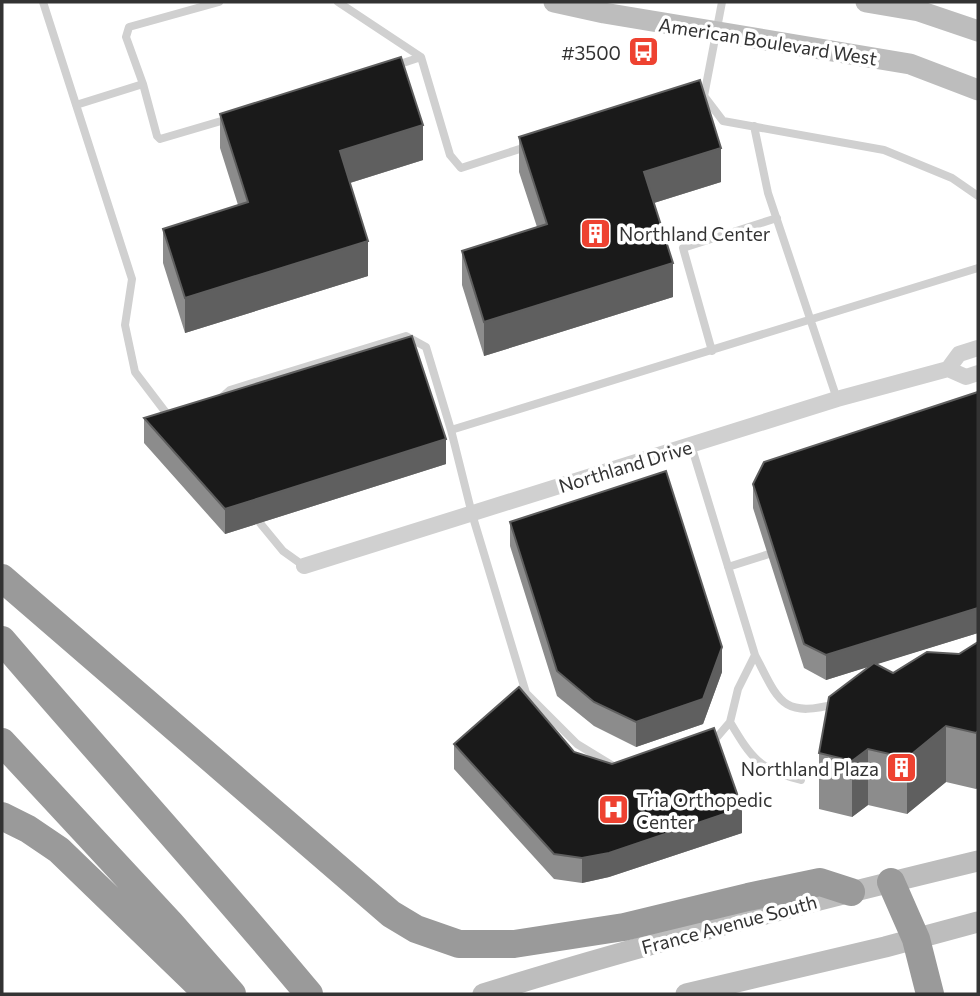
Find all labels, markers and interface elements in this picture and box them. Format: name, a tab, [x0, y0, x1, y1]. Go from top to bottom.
street label: American Boulevard West	[657, 12, 879, 70]
bus stop icon: #3500	[627, 35, 661, 69]
place label: #3500	[561, 41, 621, 64]
building icon: Northland Center	[579, 216, 613, 250]
place label: Northland Center	[619, 222, 771, 245]
street label: Northland Drive	[556, 435, 694, 497]
building icon: Northland Plaza	[885, 751, 919, 785]
place label: Northland Plaza	[741, 757, 879, 780]
place label: Tria Orthopedic Center	[636, 788, 772, 833]
hospital icon: Tria Orthopedic Center	[596, 793, 630, 827]
street label: France Avenue South	[639, 890, 819, 958]

